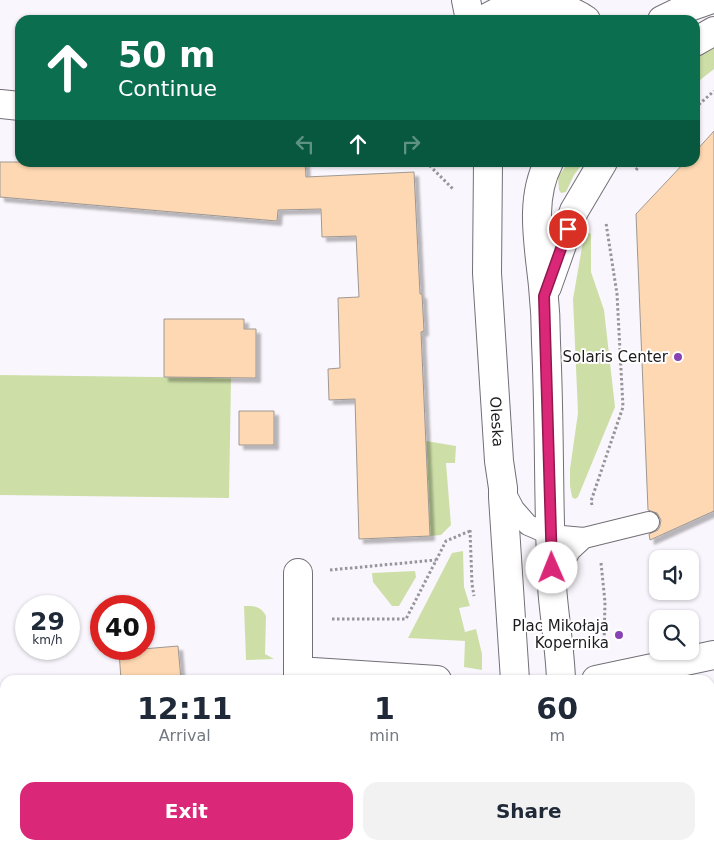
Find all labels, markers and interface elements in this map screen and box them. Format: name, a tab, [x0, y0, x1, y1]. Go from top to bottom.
icon: ahead	[35, 35, 100, 100]
text: 50 m	[118, 35, 215, 75]
text: Continue	[118, 76, 217, 101]
icon: left	[291, 130, 319, 158]
icon: ahead	[344, 130, 372, 158]
icon: right	[397, 130, 425, 158]
pin	[547, 208, 589, 250]
icon: arrive	[554, 215, 582, 243]
place label: Solaris Center	[563, 348, 669, 366]
marker: Solaris Center	[672, 351, 684, 363]
street label: Oleska	[486, 396, 507, 448]
position arrow	[525, 541, 577, 593]
map controls	[649, 550, 699, 660]
button: sound	[649, 550, 699, 600]
speed limit sign: 40	[90, 595, 155, 660]
text: 29	[30, 607, 65, 636]
button: search	[649, 610, 699, 660]
place label: Plac Mikołaja Kopernika	[512, 617, 609, 652]
marker: Plac Mikołaja Kopernika	[613, 629, 625, 641]
text: km/h	[32, 633, 63, 647]
text: 12:11	[137, 691, 232, 726]
text: 1	[374, 691, 395, 726]
text: 60	[536, 691, 578, 726]
text: Arrival	[159, 726, 211, 745]
text: min	[369, 726, 399, 745]
text: m	[549, 726, 565, 745]
button: Exit	[20, 782, 353, 840]
button: Share	[363, 782, 695, 840]

